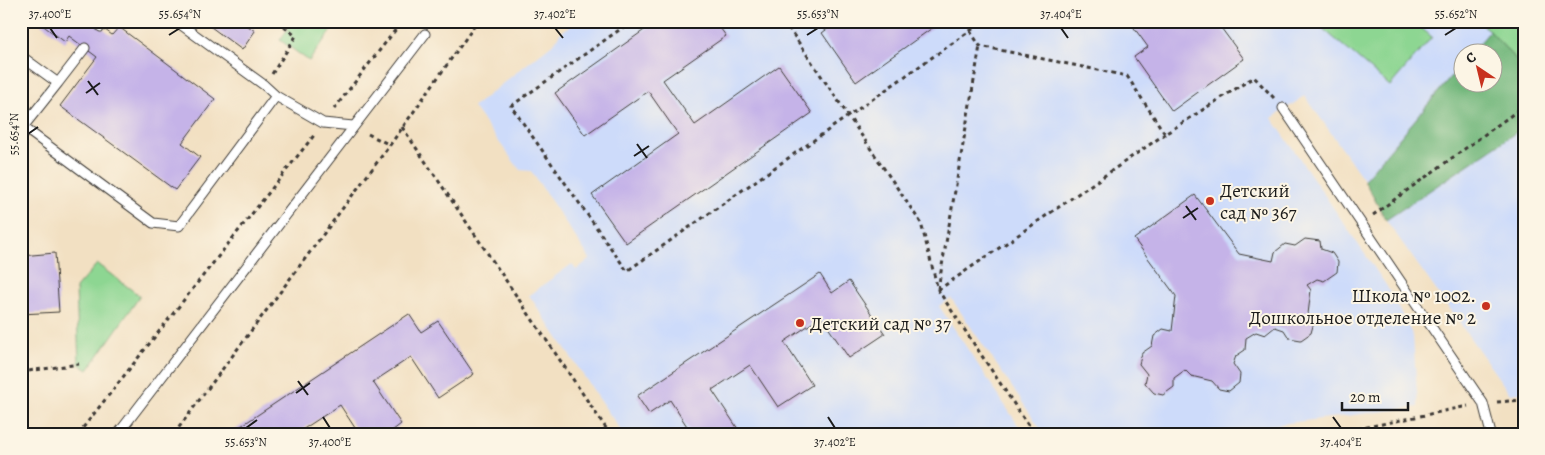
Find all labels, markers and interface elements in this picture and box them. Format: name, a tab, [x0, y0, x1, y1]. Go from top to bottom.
text: 37.400°E	[29, 6, 71, 22]
text: 55.654°N	[159, 6, 202, 22]
text: 37.402°E	[534, 6, 576, 22]
text: 55.653°N	[797, 6, 839, 22]
text: 37.404°E	[1040, 6, 1082, 22]
text: 55.652°N	[1435, 6, 1478, 22]
north arrow	[1452, 42, 1502, 92]
text: С	[1462, 47, 1480, 68]
text: 55.654°N	[6, 112, 22, 155]
place label: Детский сад № 367	[1220, 178, 1296, 226]
marker: Детский сад № 367	[1204, 195, 1216, 207]
place label: Школа № 1002. Дошкольное отделение № 2	[1249, 283, 1476, 331]
marker: Школа № 1002. Дошкольное отделение № 2	[1480, 300, 1492, 312]
place label: Детский сад № 37	[810, 311, 951, 337]
marker: Детский сад № 37	[794, 317, 806, 329]
scale bar	[1342, 380, 1409, 412]
text: 20 m	[1350, 387, 1381, 407]
text: 55.653°N	[225, 434, 267, 450]
text: 37.400°E	[309, 434, 351, 450]
text: 37.402°E	[814, 434, 856, 450]
text: 37.404°E	[1320, 434, 1362, 450]

